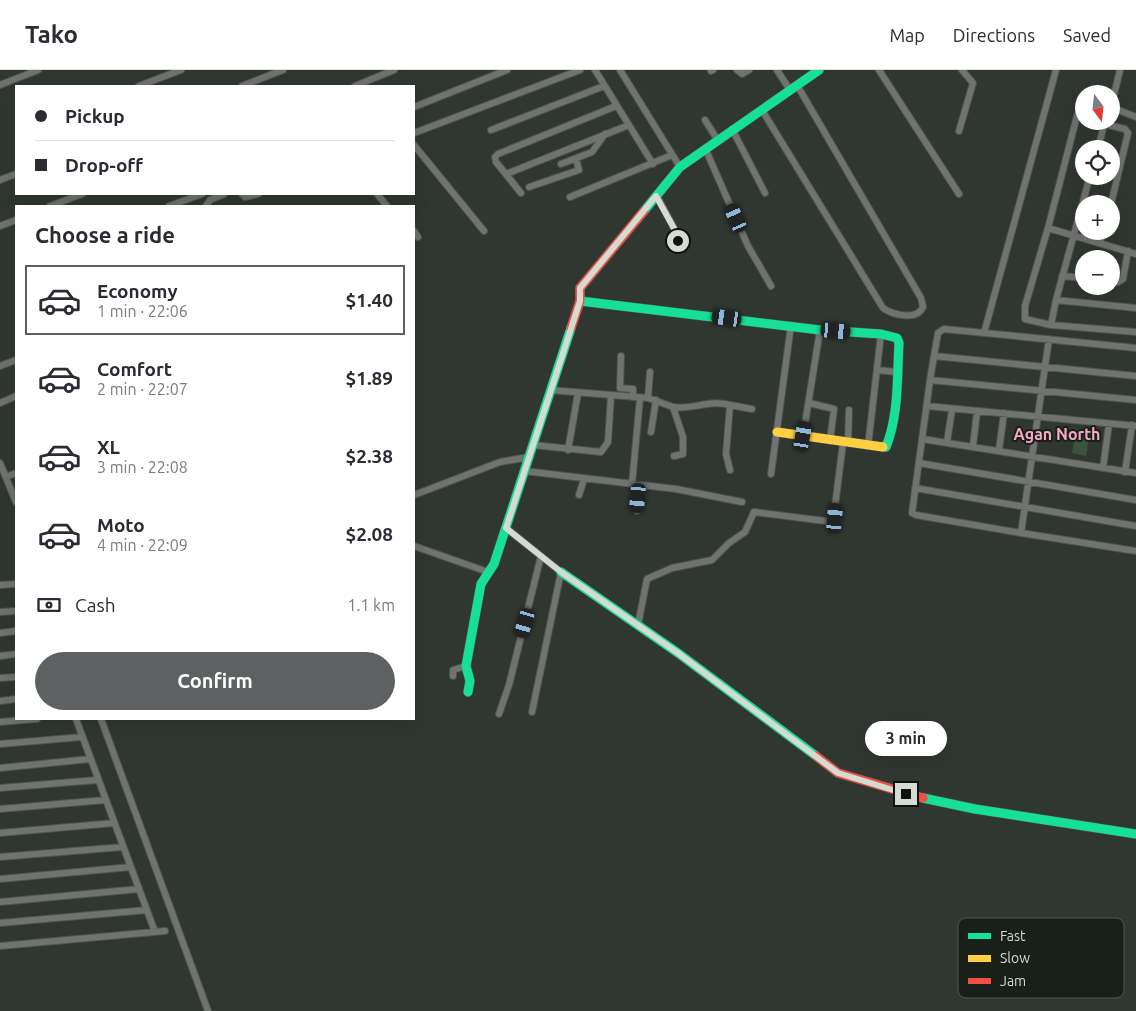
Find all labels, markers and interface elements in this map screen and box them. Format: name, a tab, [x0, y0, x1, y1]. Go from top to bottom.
text: Tako	[25, 21, 78, 48]
text: Map	[889, 25, 925, 45]
text: Directions	[953, 25, 1035, 45]
text: Saved	[1063, 25, 1111, 45]
north arrow	[1075, 85, 1120, 130]
map controls	[1075, 85, 1120, 295]
text: Pickup	[65, 105, 125, 127]
button: locate	[1075, 140, 1120, 185]
text: Drop-off	[65, 154, 143, 176]
button: +	[1075, 195, 1120, 240]
car	[723, 201, 748, 235]
text: Choose a ride	[35, 222, 175, 247]
route start	[667, 230, 689, 252]
button: −	[1075, 250, 1120, 295]
icon: car	[37, 278, 82, 323]
text: Economy	[97, 280, 178, 302]
text: $1.40	[345, 289, 393, 311]
text: 1 min · 22:06	[97, 302, 188, 320]
car	[711, 308, 742, 328]
car	[820, 322, 851, 340]
icon: car	[37, 356, 82, 401]
text: Comfort	[97, 358, 172, 380]
text: $1.89	[345, 367, 393, 389]
text: 2 min · 22:07	[97, 380, 188, 398]
car	[793, 420, 812, 452]
district label: Agan North	[1014, 425, 1100, 443]
icon: car	[37, 434, 82, 479]
text: XL	[97, 436, 120, 458]
text: $2.38	[345, 445, 393, 467]
text: 3 min · 22:08	[97, 458, 188, 476]
car	[629, 482, 646, 514]
car	[826, 502, 843, 534]
icon: car	[37, 512, 82, 557]
text: Moto	[97, 514, 145, 536]
text: $2.08	[345, 523, 393, 545]
text: 4 min · 22:09	[97, 536, 188, 554]
icon: cash	[35, 591, 63, 619]
text: Cash	[75, 594, 116, 616]
text: 1.1 km	[347, 596, 395, 614]
car	[513, 606, 536, 640]
button: Confirm	[35, 652, 395, 710]
callout: 3 min	[865, 722, 947, 756]
text: 3 min	[886, 729, 926, 747]
route end	[895, 783, 917, 805]
legend	[958, 918, 1124, 998]
text: Fast	[1000, 928, 1026, 944]
text: Slow	[1000, 950, 1030, 966]
text: Jam	[1000, 973, 1026, 989]

